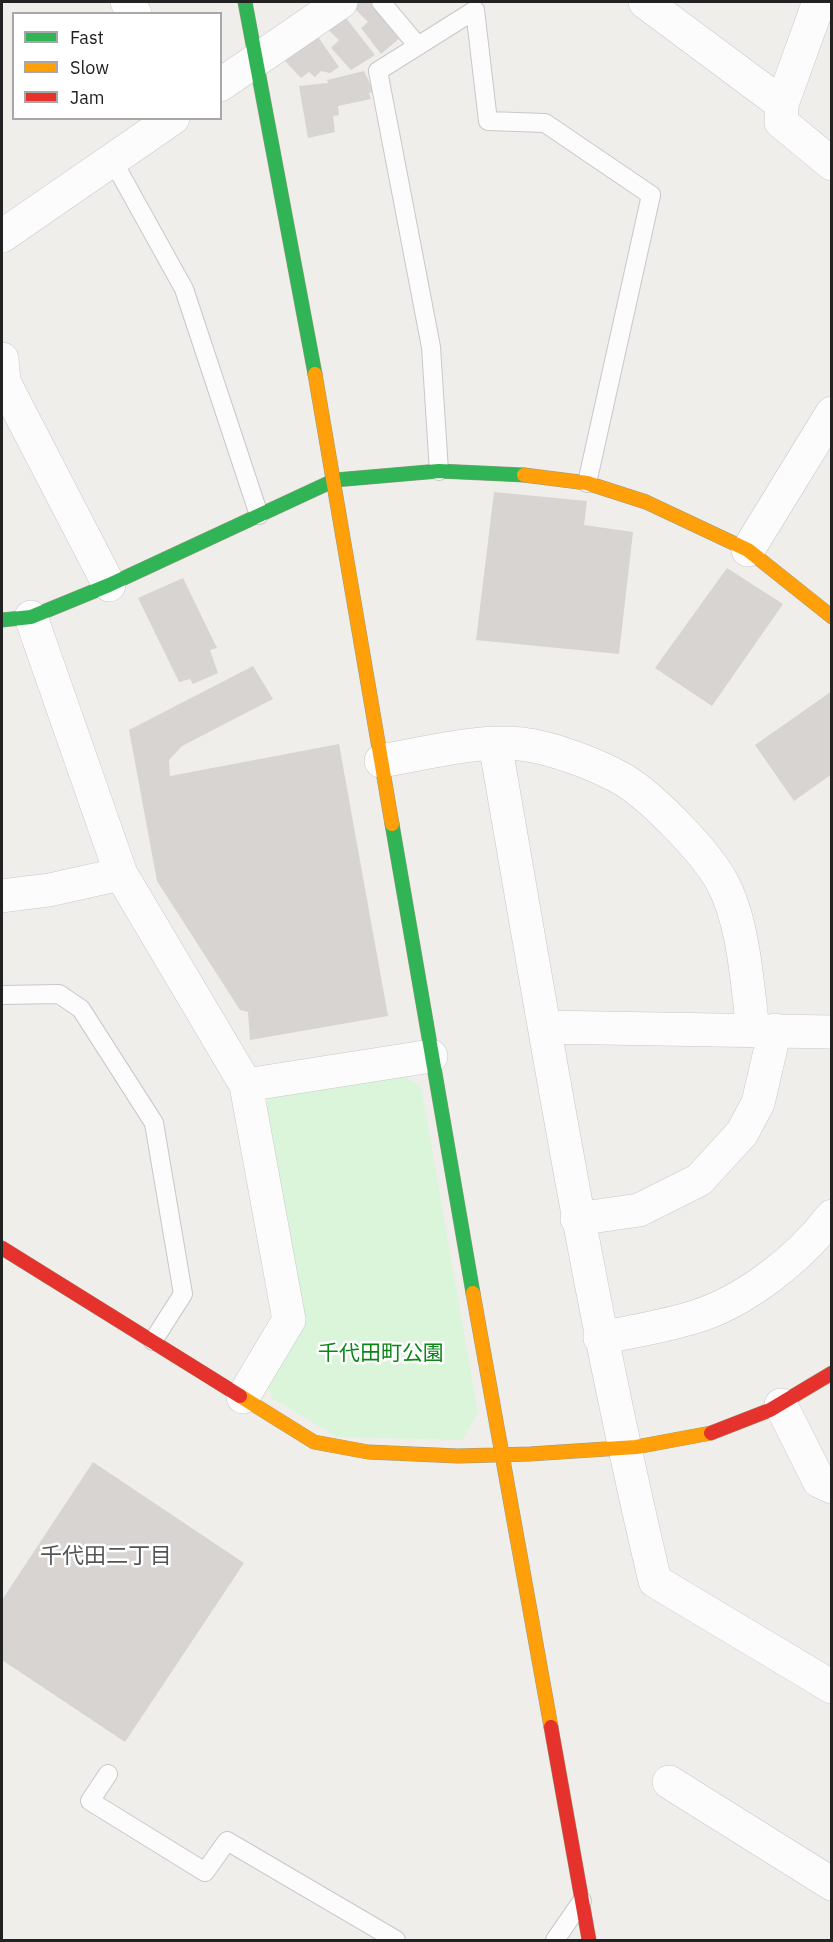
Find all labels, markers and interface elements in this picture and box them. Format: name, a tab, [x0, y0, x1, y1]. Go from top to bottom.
legend	[12, 12, 222, 120]
text: Fast	[70, 26, 104, 49]
text: Slow	[70, 56, 109, 79]
text: Jam	[70, 86, 105, 109]
park label: 千代田町公園	[318, 1341, 444, 1367]
district label: 千代田二丁目	[40, 1544, 172, 1570]

